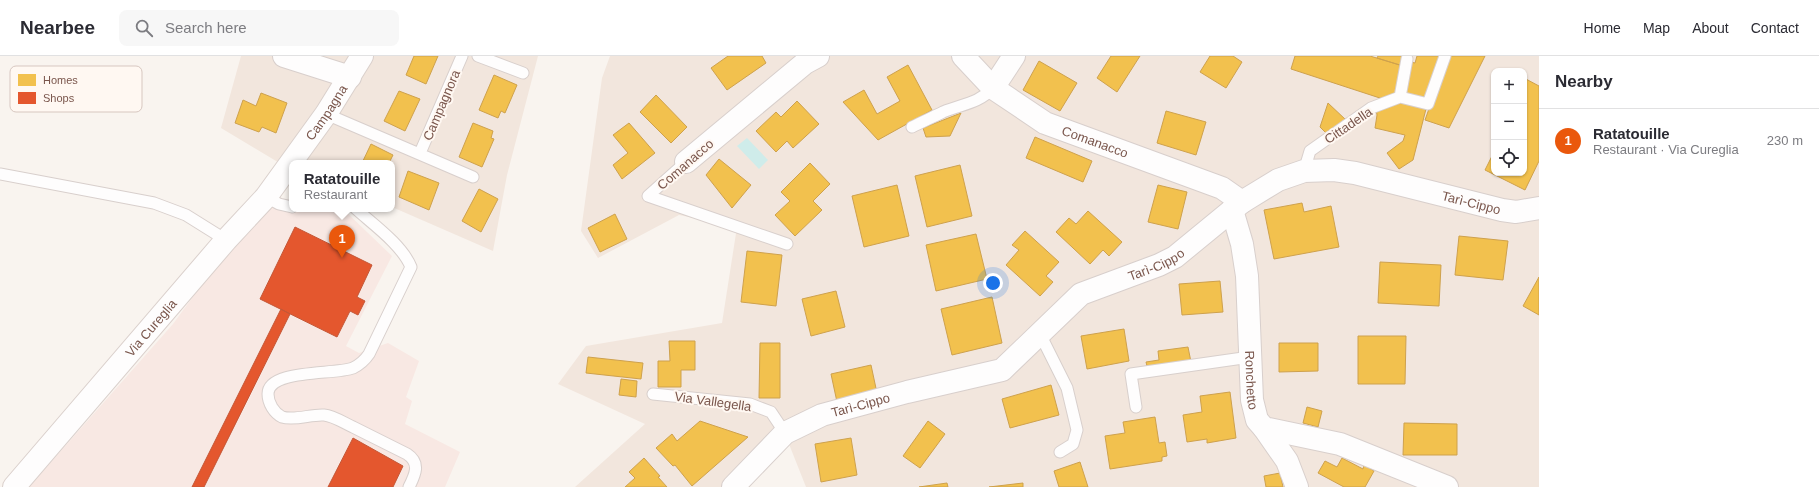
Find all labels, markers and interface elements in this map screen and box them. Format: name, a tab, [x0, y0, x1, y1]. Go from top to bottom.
search box	[119, 10, 399, 46]
text: Nearbee	[20, 17, 95, 38]
icon: search	[133, 17, 155, 39]
text: Search here	[165, 19, 247, 36]
text: Home	[1584, 20, 1621, 36]
text: Map	[1643, 20, 1670, 36]
text: About	[1692, 20, 1729, 36]
text: Contact	[1751, 20, 1799, 36]
legend	[10, 66, 142, 112]
street label: Campagnora	[420, 67, 463, 143]
map controls	[1491, 68, 1527, 176]
button: +	[1491, 68, 1527, 104]
text: Nearby	[1555, 72, 1613, 91]
text: Homes	[43, 74, 78, 86]
street label: Campagna	[302, 81, 351, 143]
text: Shops	[43, 92, 75, 104]
street label: Cittadella	[1322, 104, 1376, 147]
button: −	[1491, 104, 1527, 140]
street label: Comanacco	[1060, 123, 1130, 161]
text: Ratatouille	[1593, 125, 1670, 142]
text: 1	[1564, 133, 1572, 148]
text: 230 m	[1767, 133, 1803, 148]
street label: Comanacco	[654, 136, 716, 193]
button: locate	[1491, 140, 1527, 176]
text: Restaurant · Via Cureglia	[1593, 142, 1739, 157]
popup	[289, 160, 395, 212]
text: Ratatouille	[304, 170, 380, 187]
text: Restaurant	[304, 187, 367, 202]
street label: Tarì-Cippo	[1440, 188, 1502, 217]
pin: 1	[329, 225, 355, 258]
street label: Tarì-Cippo	[1126, 245, 1187, 284]
your location	[983, 273, 1003, 293]
street label: Via Cureglia	[122, 296, 180, 360]
street label: Ronchetto	[1242, 350, 1261, 411]
street label: Via Vallegella	[673, 389, 753, 414]
street label: Tarì-Cippo	[830, 390, 892, 420]

